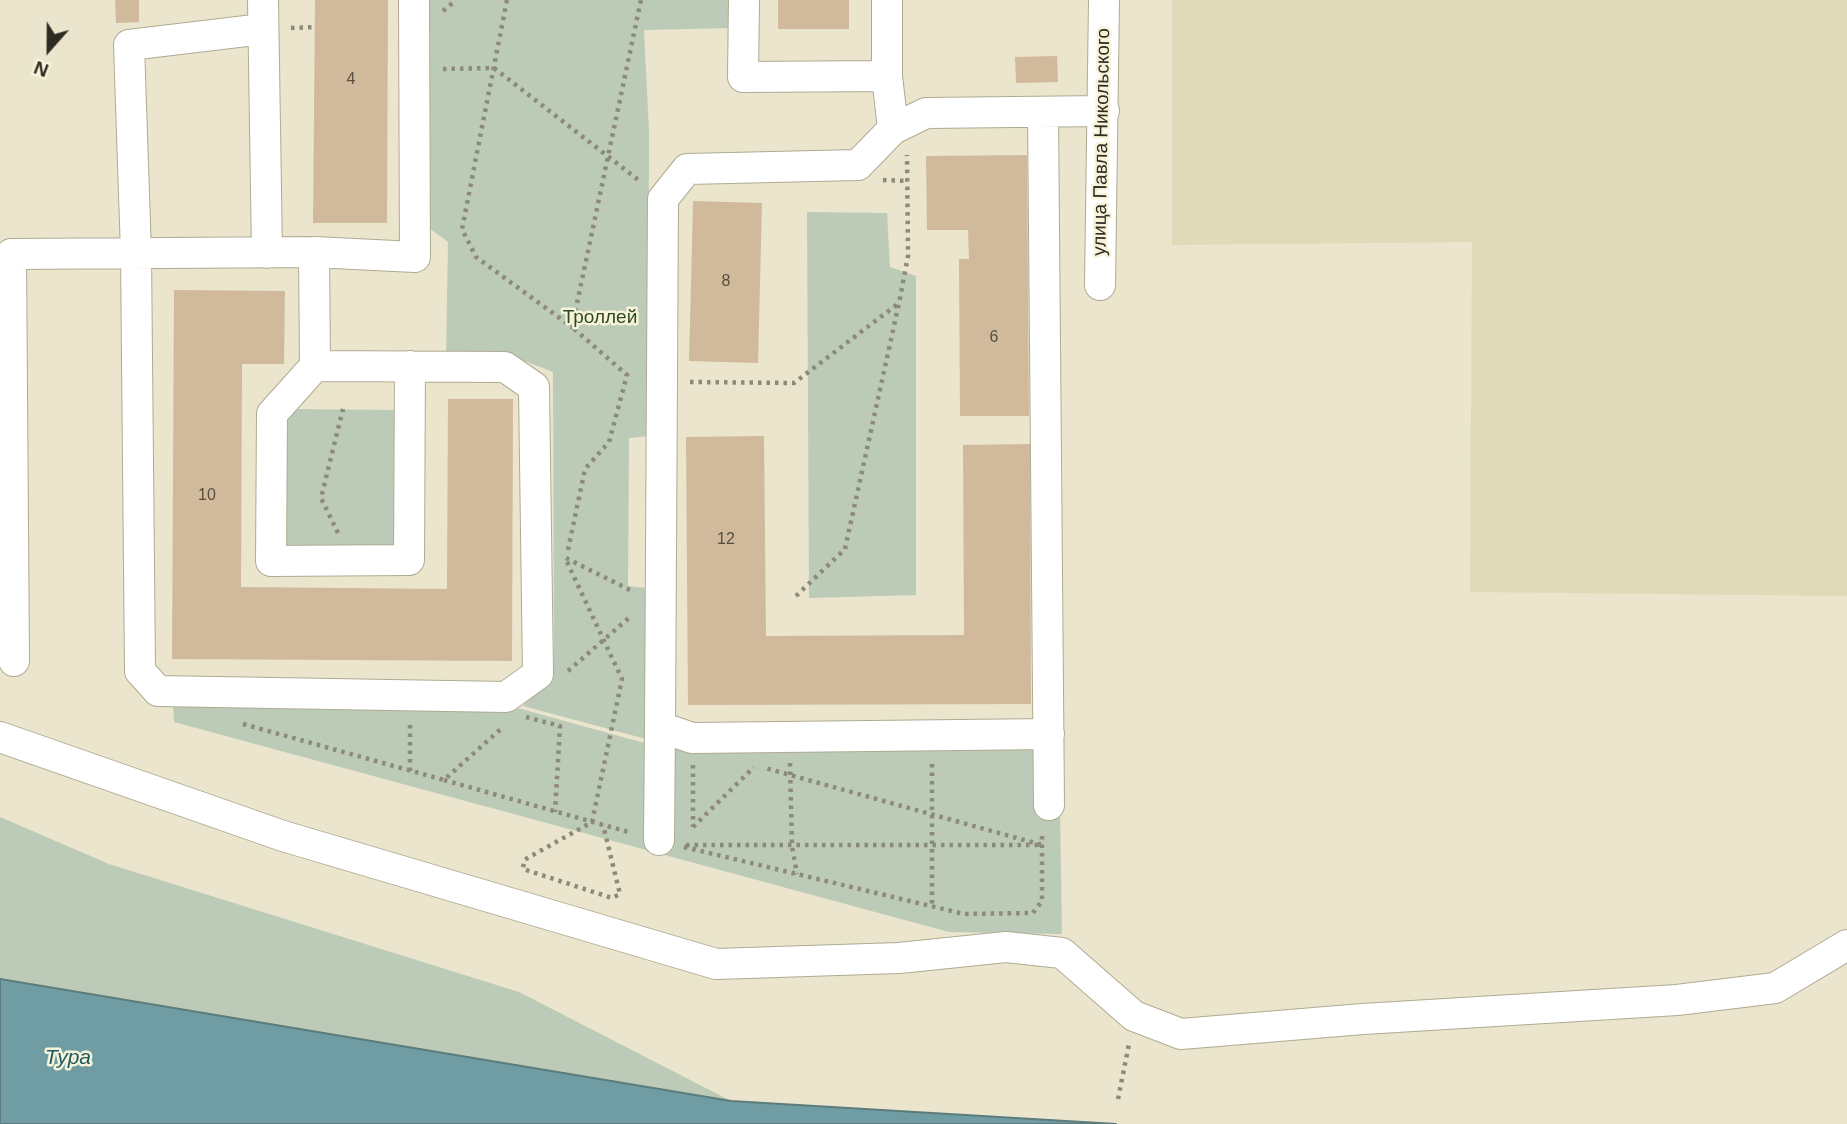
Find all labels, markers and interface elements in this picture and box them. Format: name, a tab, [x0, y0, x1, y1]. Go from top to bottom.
north arrow	[14, 14, 84, 84]
street label: улица Павла Никольского	[1089, 28, 1115, 256]
text: N	[31, 57, 51, 81]
house number: 4	[347, 70, 355, 90]
house number: 8	[722, 272, 730, 292]
park label: Троллей	[563, 307, 637, 329]
house number: 6	[990, 328, 998, 348]
house number: 10	[198, 486, 216, 506]
house number: 12	[717, 530, 735, 550]
water label: Тура	[45, 1045, 91, 1071]

